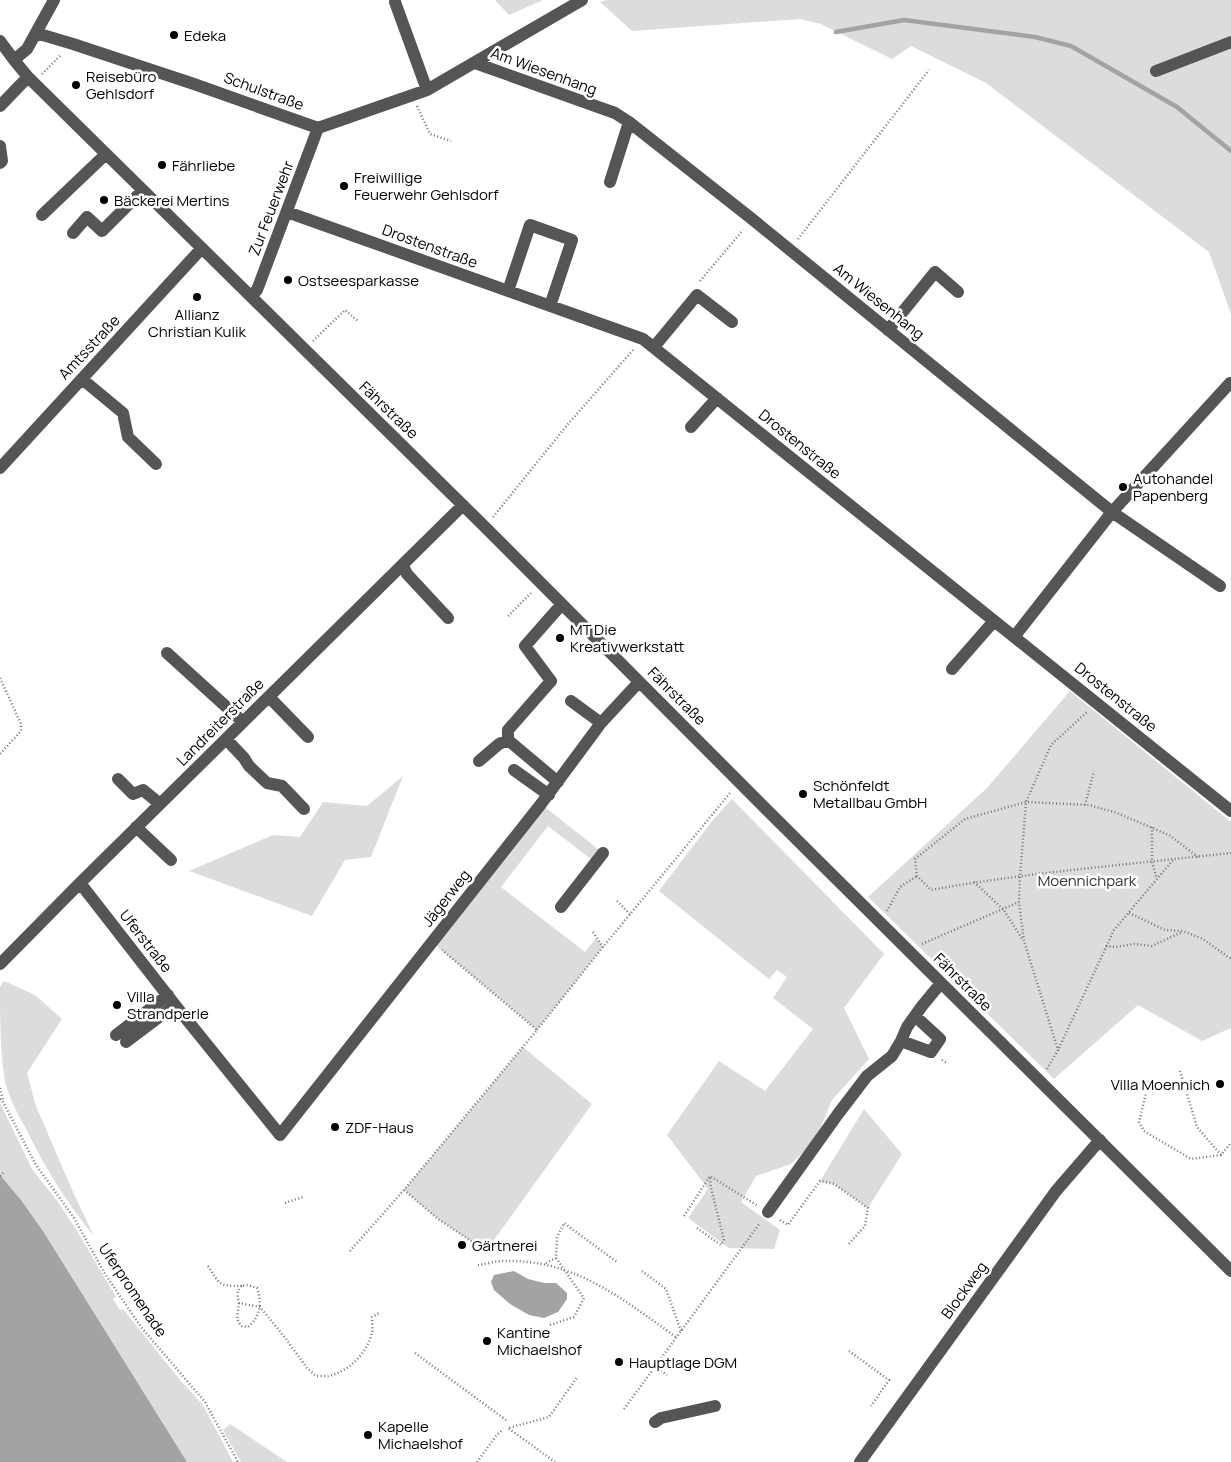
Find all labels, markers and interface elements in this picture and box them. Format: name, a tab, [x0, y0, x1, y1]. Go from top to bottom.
place label: Edeka	[184, 25, 226, 46]
marker: Edeka	[168, 29, 180, 41]
street label: Am Wiesenhang	[488, 42, 600, 100]
place label: Reisebüro Gehlsdorf	[86, 66, 156, 104]
street label: Schulstraße	[221, 67, 307, 115]
marker: Reisebüro Gehlsdorf	[70, 79, 82, 91]
place label: Fährliebe	[172, 155, 236, 176]
street label: Zur Feuerwehr	[243, 157, 299, 258]
marker: Fährliebe	[156, 159, 168, 171]
place label: Freiwillige Feuerwehr Gehlsdorf	[354, 167, 499, 205]
marker: Freiwillige Feuerwehr Gehlsdorf	[338, 180, 350, 192]
place label: Bäckerei Mertins	[114, 190, 230, 211]
marker: Bäckerei Mertins	[98, 194, 110, 206]
street label: Drostenstraße	[379, 219, 481, 273]
street label: Am Wiesenhang	[829, 258, 929, 344]
place label: Ostseesparkasse	[298, 270, 419, 291]
marker: Ostseesparkasse	[282, 274, 294, 286]
marker: Allianz Christian Kulik	[191, 291, 203, 303]
place label: Allianz Christian Kulik	[148, 304, 247, 342]
street label: Amtsstraße	[54, 310, 125, 384]
street label: Fährstraße	[355, 377, 423, 444]
street label: Drostenstraße	[754, 404, 846, 484]
place label: Autohandel Papenberg	[1133, 468, 1213, 506]
marker: Autohandel Papenberg	[1117, 481, 1129, 493]
place label: MT Die Kreativwerkstatt	[570, 619, 684, 657]
marker: MT Die Kreativwerkstatt	[554, 632, 566, 644]
street label: Drostenstraße	[1070, 657, 1162, 737]
street label: Fährstraße	[643, 662, 711, 730]
street label: Landreiterstraße	[172, 673, 269, 770]
place label: Schönfeldt Metallbau GmbH	[813, 775, 927, 813]
marker: Schönfeldt Metallbau GmbH	[797, 788, 809, 800]
street label: Jägerweg	[417, 865, 475, 931]
park label: Moennichpark	[1038, 870, 1137, 891]
street label: Uferstraße	[115, 905, 177, 977]
street label: Fährstraße	[929, 948, 997, 1016]
place label: Villa Strandperle	[127, 986, 209, 1024]
marker: Villa Strandperle	[111, 999, 123, 1011]
place label: Villa Moennich	[1111, 1074, 1210, 1095]
marker: Villa Moennich	[1214, 1078, 1226, 1090]
place label: ZDF-Haus	[345, 1117, 414, 1138]
marker: ZDF-Haus	[329, 1121, 341, 1133]
place label: Gärtnerei	[472, 1235, 537, 1256]
street label: Uferpromenade	[94, 1239, 172, 1341]
marker: Gärtnerei	[456, 1239, 468, 1251]
street label: Blockweg	[936, 1257, 992, 1323]
place label: Kantine Michaelshof	[497, 1322, 583, 1360]
marker: Kantine Michaelshof	[481, 1335, 493, 1347]
place label: Hauptlage DGM	[629, 1352, 737, 1373]
marker: Hauptlage DGM	[613, 1356, 625, 1368]
place label: Kapelle Michaelshof	[378, 1416, 464, 1454]
marker: Kapelle Michaelshof	[362, 1429, 374, 1441]

